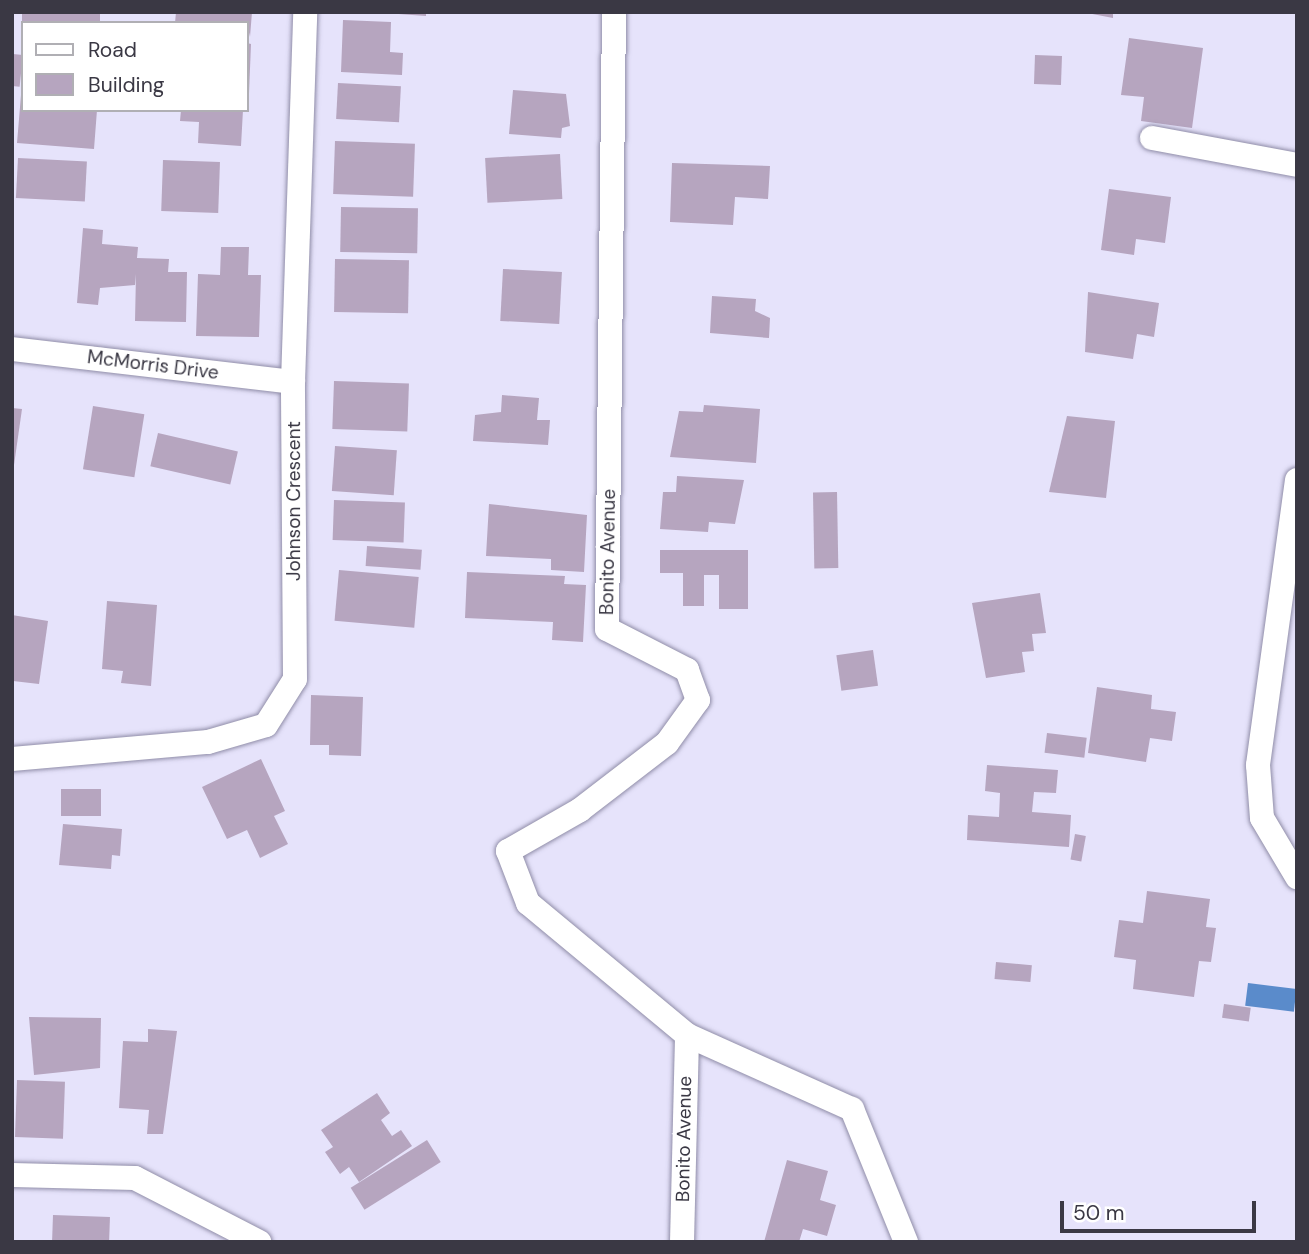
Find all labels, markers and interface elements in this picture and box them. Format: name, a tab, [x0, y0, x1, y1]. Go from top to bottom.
legend	[21, 21, 248, 112]
text: Road	[88, 36, 137, 64]
text: Building	[88, 71, 164, 99]
street label: McMorris Drive	[86, 346, 220, 384]
street label: Johnson Crescent	[283, 421, 305, 581]
street label: Bonito Avenue	[596, 489, 620, 615]
street label: Bonito Avenue	[672, 1076, 696, 1202]
scale bar	[1064, 1188, 1260, 1232]
text: 50 m	[1073, 1199, 1124, 1227]

